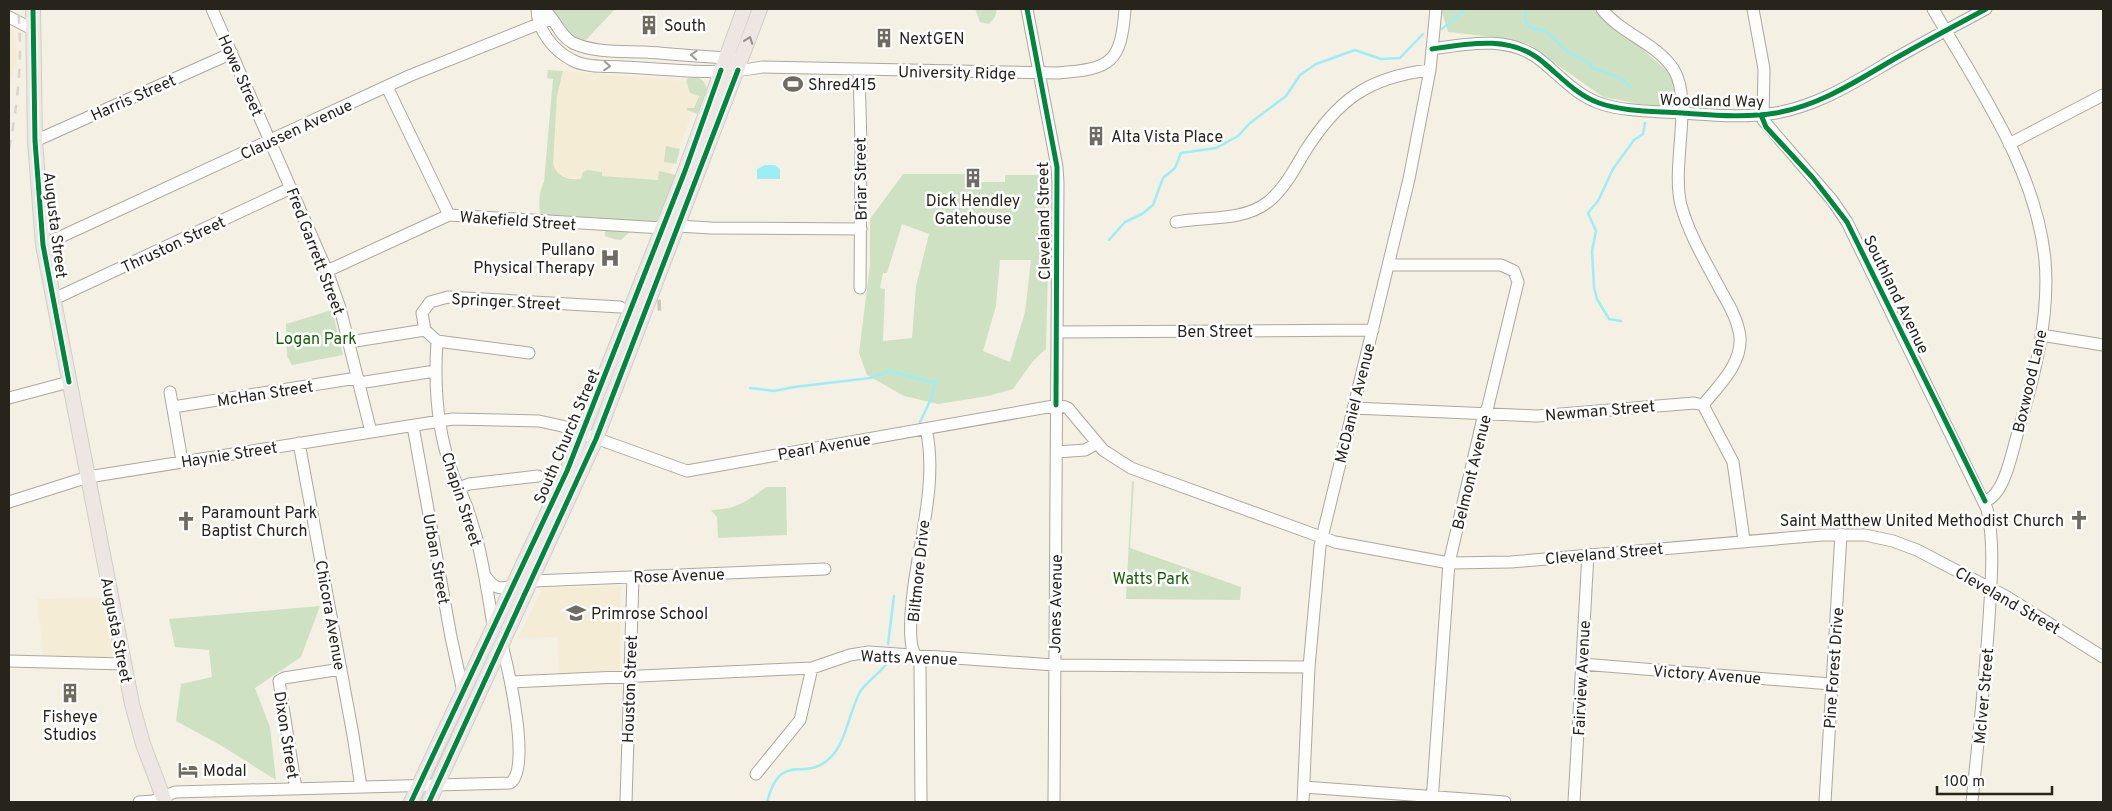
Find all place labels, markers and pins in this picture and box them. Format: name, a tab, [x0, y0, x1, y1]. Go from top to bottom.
building icon: South	[638, 14, 660, 36]
place label: South	[664, 17, 706, 37]
building icon: NextGEN	[873, 27, 895, 49]
place label: NextGEN	[899, 30, 964, 50]
sports icon: Shred415	[782, 73, 804, 95]
place label: Shred415	[808, 76, 876, 96]
building icon: Alta Vista Place	[1085, 125, 1107, 147]
place label: Alta Vista Place	[1111, 128, 1223, 148]
building icon: Dick Hendley Gatehouse	[962, 167, 984, 189]
place label: Dick Hendley Gatehouse	[926, 192, 1020, 230]
place label: Pullano Physical Therapy	[473, 241, 595, 279]
hospital icon: Pullano Physical Therapy	[599, 247, 621, 269]
place label: Paramount Park Baptist Church	[201, 504, 317, 542]
church icon: Saint Matthew United Methodist Church	[2068, 509, 2090, 531]
church icon: Paramount Park Baptist Church	[175, 510, 197, 532]
place label: Saint Matthew United Methodist Church	[1780, 512, 2064, 532]
school or university icon: Primrose School	[565, 602, 587, 624]
place label: Primrose School	[591, 605, 708, 625]
building icon: Fisheye Studios	[59, 682, 81, 704]
place label: Fisheye Studios	[42, 708, 98, 746]
hotel icon: Modal	[177, 759, 199, 781]
place label: Modal	[203, 762, 247, 782]

